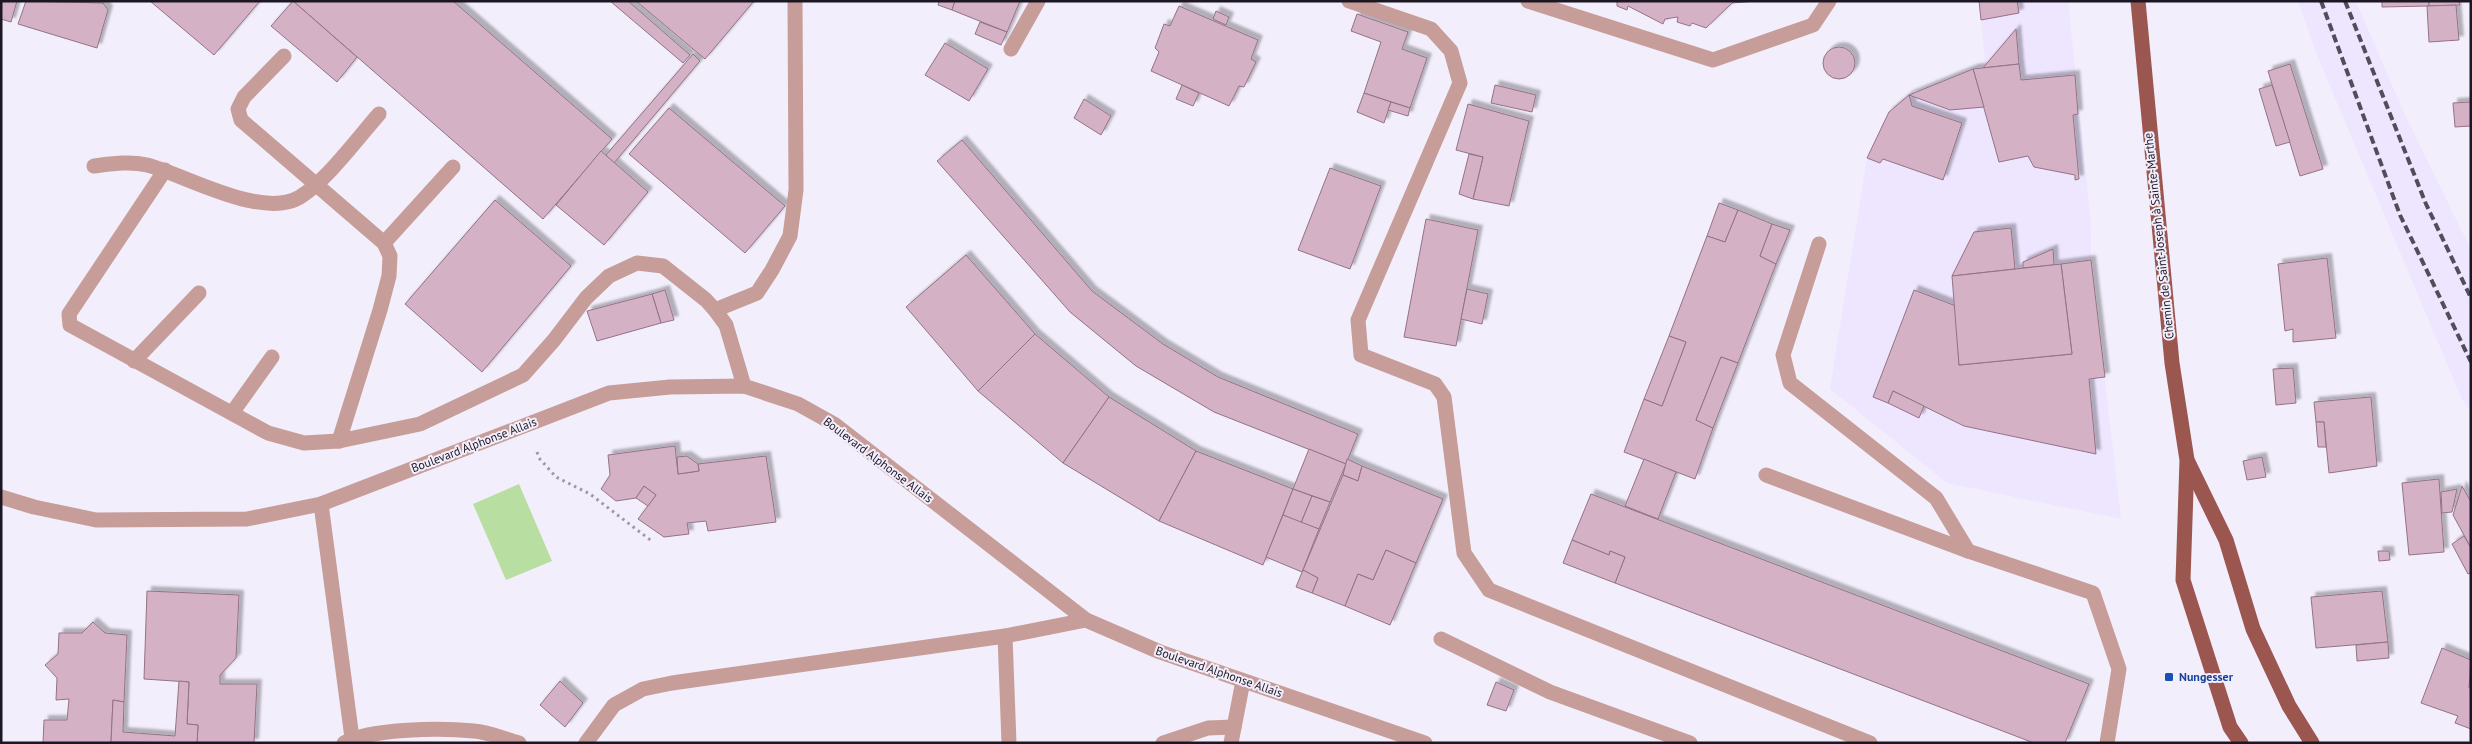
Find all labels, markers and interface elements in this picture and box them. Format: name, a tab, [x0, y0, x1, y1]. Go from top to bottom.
street label: Chemin de Saint-Joseph à Sainte-Marthe	[2140, 132, 2177, 340]
street label: Boulevard Alphonse Allais	[409, 414, 539, 475]
street label: Boulevard Alphonse Allais	[821, 414, 936, 506]
street label: Boulevard Alphonse Allais	[1154, 643, 1285, 700]
place label: Nungesser	[2179, 669, 2234, 684]
marker: Nungesser	[2163, 671, 2175, 683]

